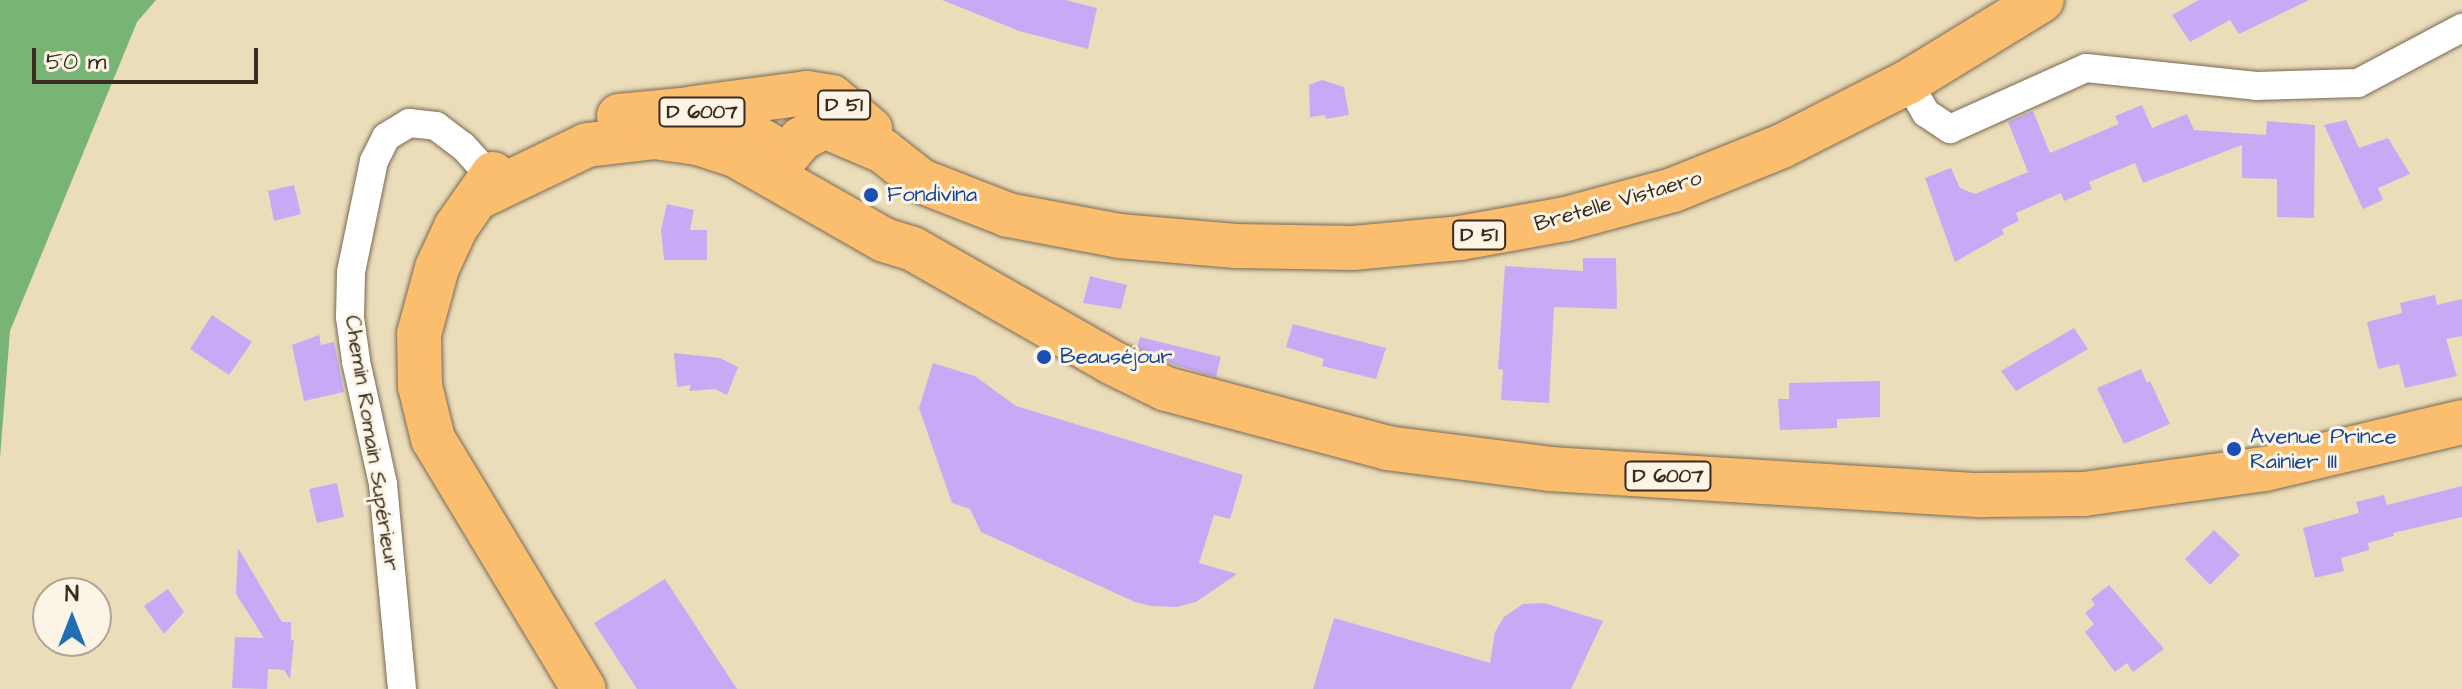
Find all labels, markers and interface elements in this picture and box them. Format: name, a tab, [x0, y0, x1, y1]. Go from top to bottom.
scale bar	[36, 32, 262, 82]
text: 50 m	[46, 45, 106, 79]
road number: D 51	[816, 89, 872, 121]
road number: D 6007	[658, 96, 746, 128]
street label: Bretelle Vistaero	[1531, 164, 1705, 238]
place label: Fondivina	[887, 182, 977, 208]
marker: Fondivina	[862, 186, 880, 204]
road number: D 51	[1451, 219, 1507, 251]
street label: Chemin Romain Supérieur	[339, 313, 405, 573]
place label: Beauséjour	[1060, 344, 1172, 370]
marker: Beauséjour	[1035, 348, 1053, 366]
place label: Avenue Prince Rainier III	[2250, 423, 2397, 474]
marker: Avenue Prince Rainier III	[2225, 440, 2243, 458]
road number: D 6007	[1624, 460, 1712, 492]
north arrow	[32, 577, 112, 657]
text: N	[65, 579, 79, 610]

